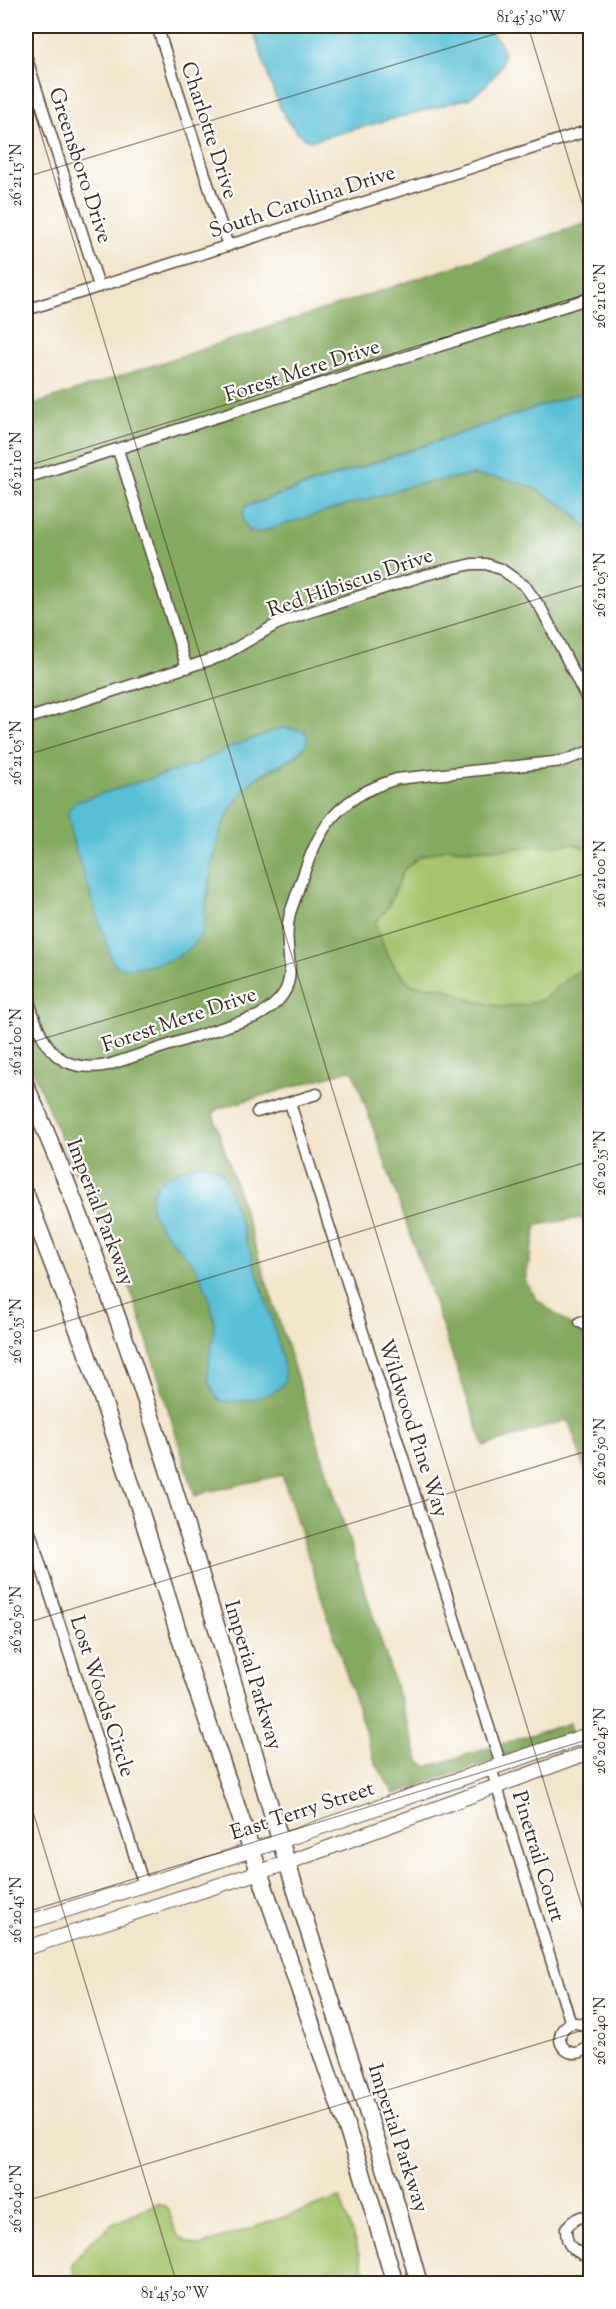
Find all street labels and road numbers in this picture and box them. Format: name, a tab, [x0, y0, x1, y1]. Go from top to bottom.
street label: Charlotte Drive	[172, 58, 244, 203]
street label: Greensboro Drive	[40, 84, 118, 247]
street label: South Carolina Drive	[206, 159, 400, 247]
street label: Forest Mere Drive	[221, 333, 384, 411]
street label: Red Hibiscus Drive	[264, 541, 438, 626]
street label: Forest Mere Drive	[98, 980, 261, 1061]
street label: Imperial Parkway	[57, 1135, 141, 1291]
street label: Wildwood Pine Way	[369, 1336, 455, 1522]
street label: Imperial Parkway	[215, 1597, 289, 1754]
street label: Lost Woods Circle	[61, 1612, 141, 1781]
street label: East Terry Street	[227, 1774, 379, 1849]
street label: Pinetrail Court	[503, 1787, 571, 1926]
street label: Imperial Parkway	[359, 2060, 435, 2217]

